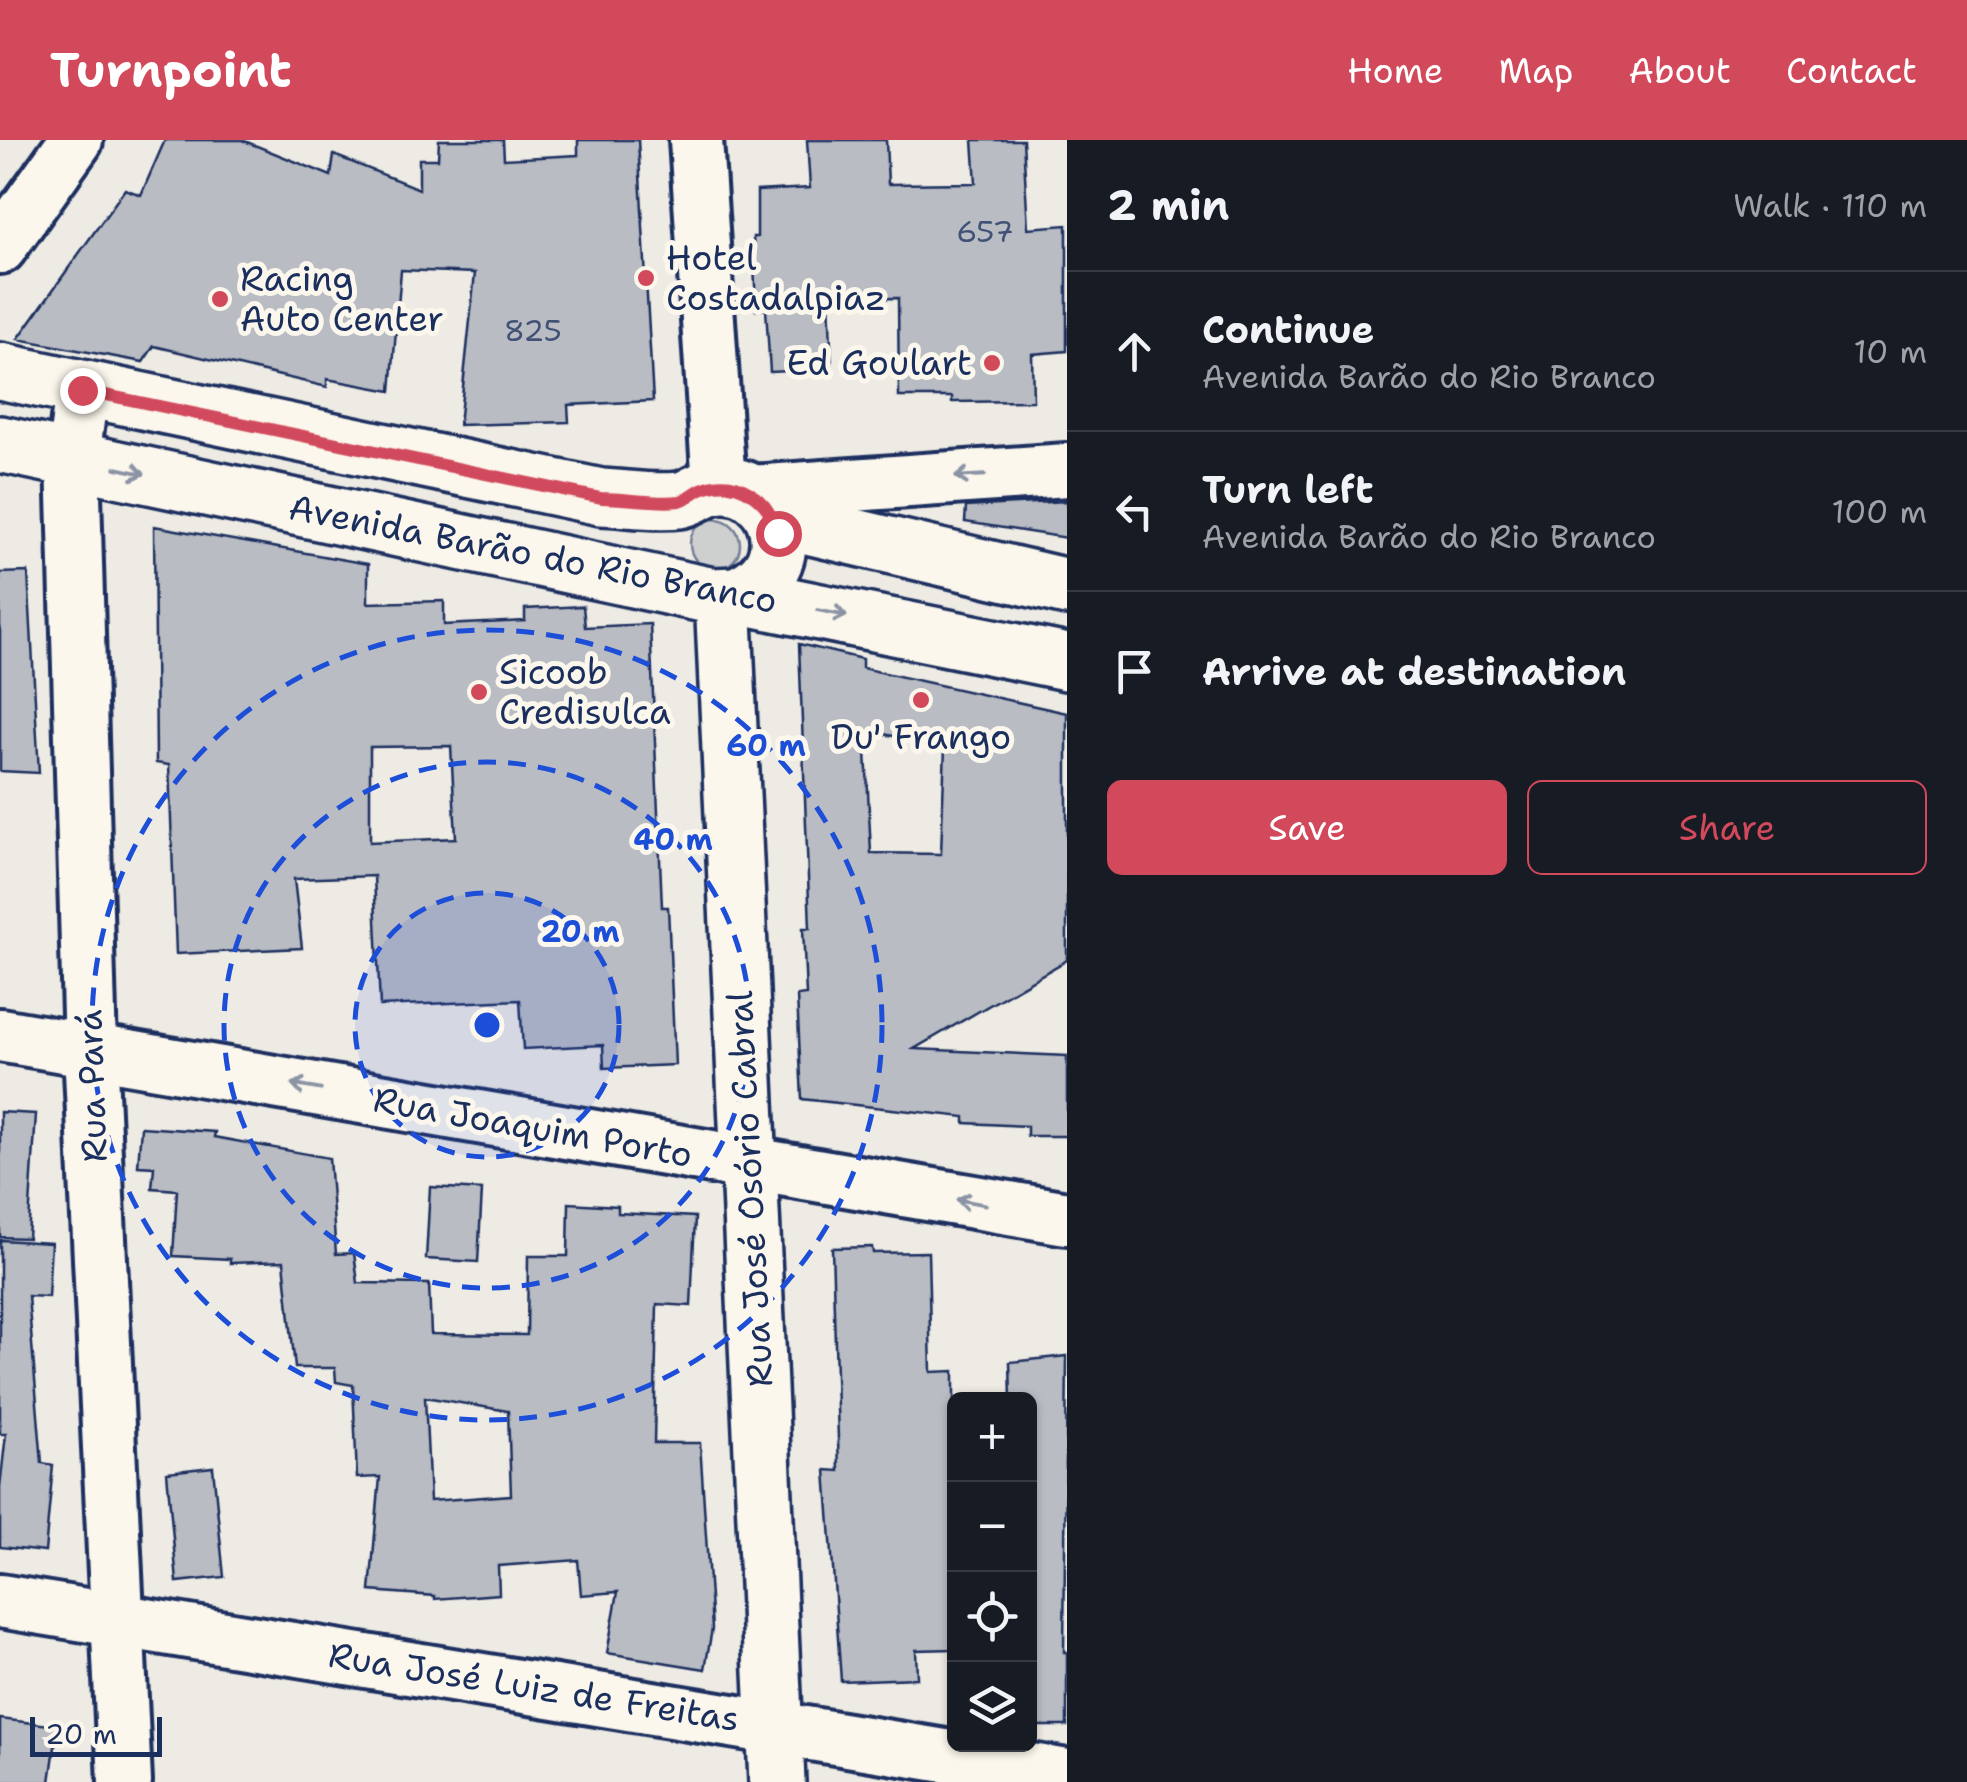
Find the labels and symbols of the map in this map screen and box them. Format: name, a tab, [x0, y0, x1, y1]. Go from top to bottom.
house number: 657	[956, 211, 1014, 252]
place label: Hotel Costadalpiaz	[666, 234, 886, 321]
place label: Racing Auto Center	[240, 255, 444, 342]
marker: Hotel Costadalpiaz	[635, 267, 657, 289]
marker: Racing Auto Center	[209, 288, 231, 310]
house number: 825	[504, 310, 562, 351]
place label: Ed Goulart	[787, 339, 972, 386]
marker: Ed Goulart	[981, 352, 1003, 374]
route end	[60, 368, 106, 414]
one-way arrow	[113, 463, 145, 482]
one-way arrow	[954, 467, 986, 486]
street label: Avenida Barão do Rio Branco	[285, 483, 781, 624]
route start	[756, 511, 802, 557]
one-way arrow	[815, 605, 847, 624]
place label: Sicoob Credisulca	[499, 648, 671, 735]
marker: Sicoob Credisulca	[468, 681, 490, 703]
marker: Du' Frango	[910, 689, 932, 711]
place label: Du' Frango	[831, 713, 1011, 760]
text: 60 m	[726, 725, 806, 766]
text: 40 m	[633, 819, 713, 860]
text: 20 m	[540, 911, 620, 952]
street label: Rua José Osório Cabral	[716, 989, 783, 1388]
centre of rings	[469, 1007, 505, 1043]
street label: Rua Pará	[65, 1009, 118, 1163]
street label: Rua Joaquim Porto	[370, 1075, 696, 1178]
one-way arrow	[290, 1078, 322, 1096]
one-way arrow	[955, 1192, 988, 1211]
street label: Rua José Luiz de Freitas	[325, 1631, 743, 1742]
scale bar	[30, 1712, 162, 1756]

